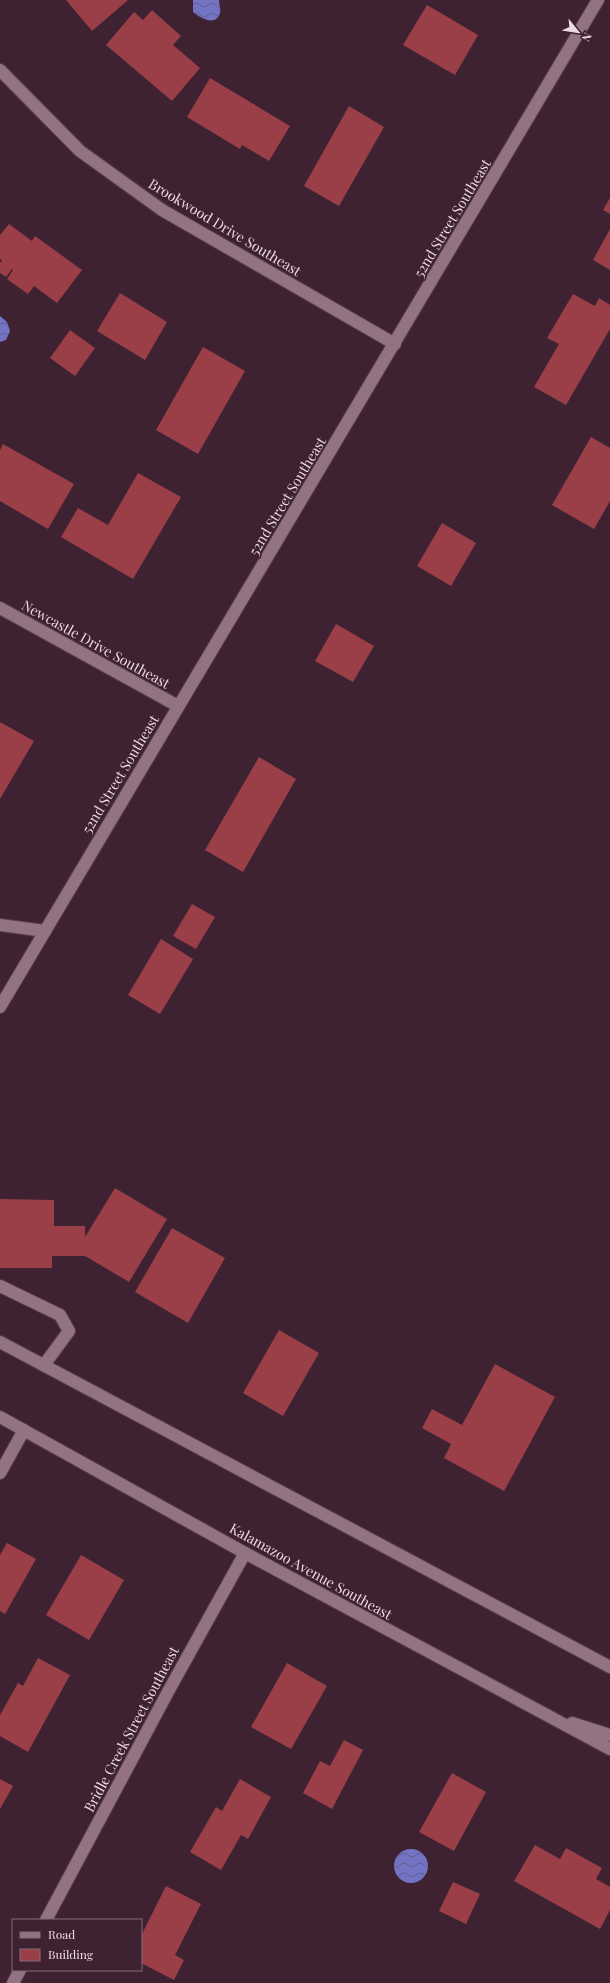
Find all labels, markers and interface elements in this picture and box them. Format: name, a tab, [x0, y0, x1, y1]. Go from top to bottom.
north arrow	[558, 12, 598, 52]
text: N	[579, 30, 596, 44]
street label: 52nd Street Southeast	[409, 154, 495, 281]
street label: Brookwood Drive Southeast	[145, 174, 306, 281]
street label: 52nd Street Southeast	[244, 432, 330, 559]
street label: Newcastle Drive Southeast	[19, 595, 174, 693]
street label: 52nd Street Southeast	[77, 710, 163, 837]
street label: Kalamazoo Avenue Southeast	[226, 1518, 397, 1624]
street label: Bridle Creek Street Southeast	[79, 1642, 183, 1815]
legend	[12, 1919, 142, 1971]
text: Road	[48, 1926, 75, 1942]
text: Building	[48, 1946, 94, 1962]

